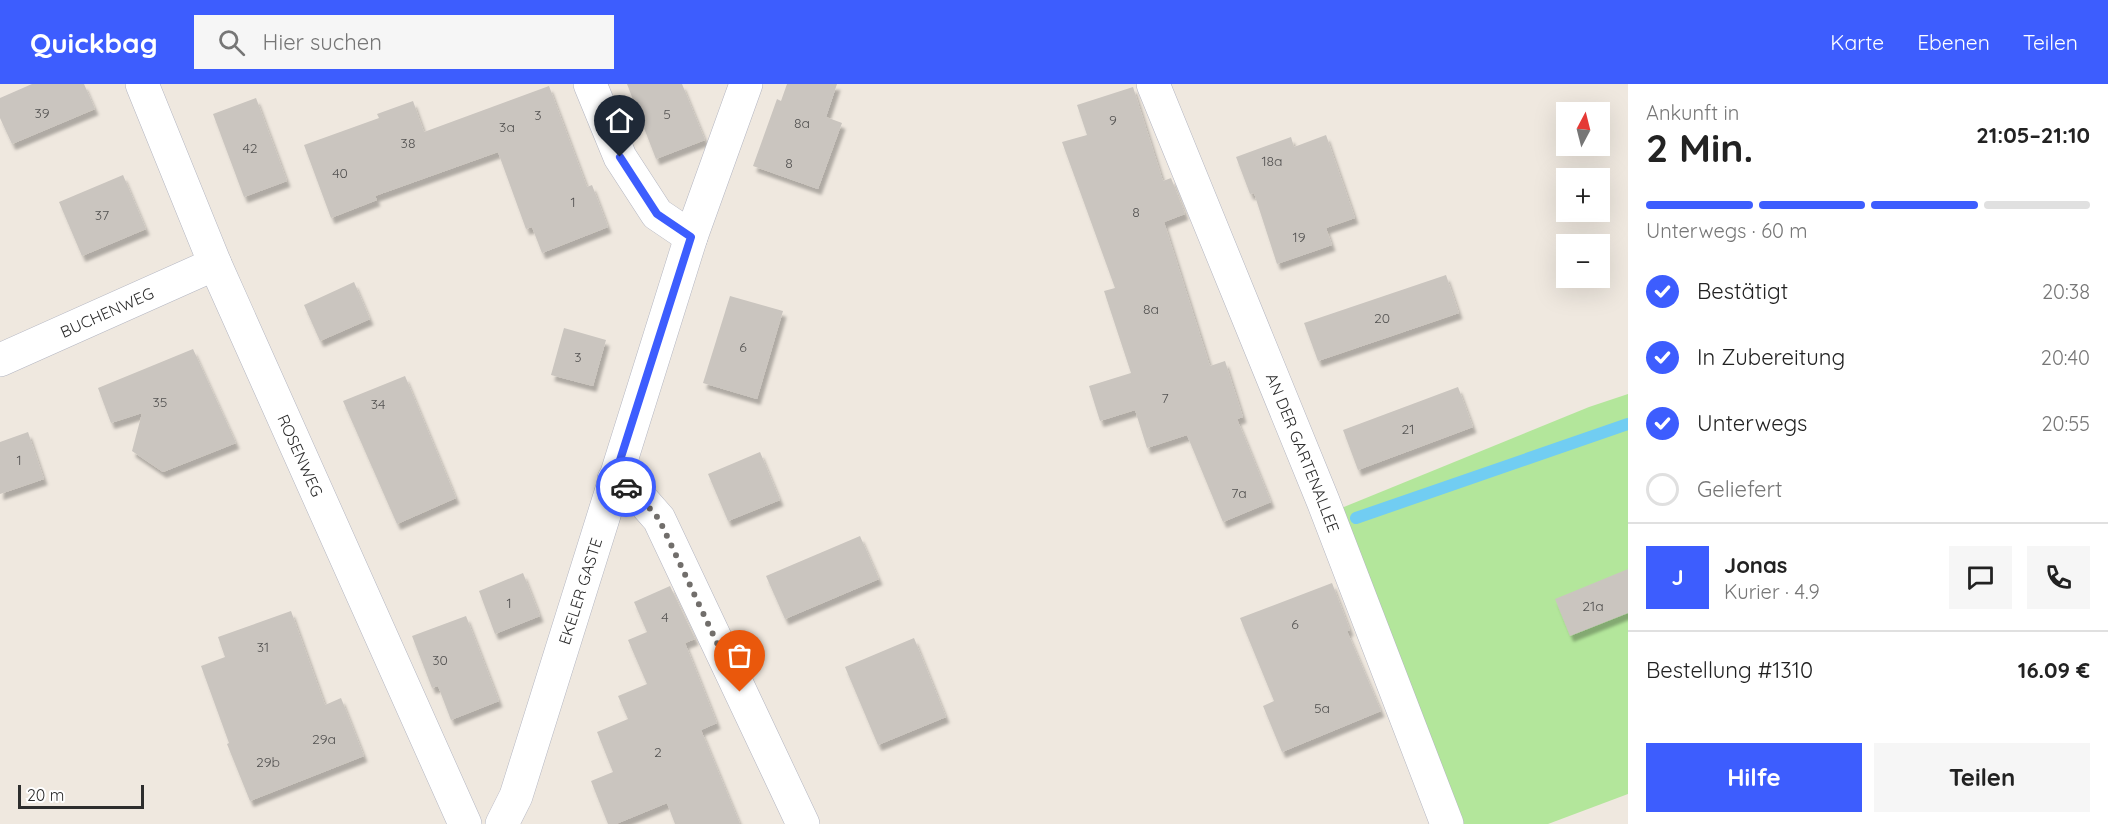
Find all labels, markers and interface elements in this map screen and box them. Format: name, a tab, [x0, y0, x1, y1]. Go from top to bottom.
search box	[194, 15, 614, 69]
text: Quickbag	[30, 25, 158, 60]
icon: search	[215, 26, 248, 59]
text: Hier suchen	[263, 28, 382, 56]
text: Karte	[1830, 29, 1884, 55]
text: Ebenen	[1917, 29, 1990, 55]
text: Teilen	[2023, 29, 2078, 55]
pin	[594, 95, 645, 157]
text: Ankunft in	[1646, 100, 1739, 125]
north arrow	[1556, 102, 1610, 156]
map controls	[1556, 102, 1610, 288]
house number: 39	[34, 104, 50, 122]
icon: home	[603, 104, 636, 137]
house number: 5	[663, 105, 671, 123]
house number: 3	[534, 106, 542, 124]
house number: 9	[1109, 111, 1117, 129]
house number: 8a	[794, 114, 810, 132]
house number: 3a	[499, 118, 515, 136]
text: 21:05–21:10	[1976, 121, 2090, 149]
text: 2 Min.	[1646, 123, 1753, 172]
house number: 38	[401, 134, 415, 152]
house number: 42	[242, 139, 258, 157]
house number: 18a	[1261, 152, 1283, 170]
house number: 8	[785, 154, 793, 172]
house number: 40	[332, 164, 348, 182]
button: +	[1556, 168, 1610, 222]
house number: 1	[570, 193, 576, 211]
house number: 8	[1132, 203, 1140, 221]
house number: 37	[95, 206, 109, 224]
text: Unterwegs · 60 m	[1646, 218, 1808, 243]
house number: 19	[1293, 228, 1306, 246]
button: −	[1556, 234, 1610, 288]
icon: check	[1646, 275, 1679, 308]
text: Bestätigt	[1697, 277, 1788, 305]
text: 20:38	[2042, 279, 2090, 304]
street label: BUCHENWEG	[57, 283, 157, 342]
house number: 8a	[1143, 300, 1159, 318]
house number: 20	[1374, 309, 1390, 327]
house number: 6	[739, 338, 747, 356]
icon: check	[1646, 341, 1679, 374]
text: In Zubereitung	[1697, 343, 1845, 371]
text: 20:40	[2041, 345, 2090, 370]
house number: 3	[574, 348, 582, 366]
street label: AN DER GARTENALLEE	[1262, 370, 1344, 535]
house number: 7	[1161, 389, 1169, 407]
house number: 35	[153, 393, 167, 411]
house number: 34	[371, 395, 385, 413]
icon: check	[1646, 407, 1679, 440]
text: Unterwegs	[1697, 409, 1807, 437]
street label: ROSENWEG	[273, 411, 328, 500]
text: 20:55	[2041, 411, 2090, 436]
house number: 21	[1402, 420, 1414, 438]
house number: 1	[16, 451, 22, 469]
courier	[596, 457, 656, 517]
icon: car	[610, 471, 643, 504]
text: Geliefert	[1697, 475, 1782, 503]
house number: 7a	[1231, 484, 1247, 502]
street label: EKELER GASTE	[554, 535, 606, 647]
button: chat	[1949, 546, 2012, 609]
button: phone	[2027, 546, 2090, 609]
text: Jonas	[1724, 551, 1787, 579]
text: J	[1671, 563, 1684, 591]
text: Kurier · 4.9	[1724, 579, 1820, 604]
house number: 1	[506, 594, 512, 612]
house number: 21a	[1582, 597, 1604, 615]
house number: 4	[661, 608, 669, 626]
house number: 6	[1291, 615, 1299, 633]
pin	[714, 630, 765, 692]
house number: 31	[257, 638, 269, 656]
icon: bag	[723, 639, 756, 672]
house number: 30	[432, 651, 448, 669]
text: Bestellung #1310	[1646, 656, 1813, 684]
text: 16.09 €	[2018, 656, 2090, 684]
house number: 5a	[1314, 699, 1330, 717]
house number: 29a	[312, 730, 336, 748]
house number: 2	[654, 743, 662, 761]
button: Hilfe	[1646, 743, 1862, 812]
button: Teilen	[1874, 743, 2090, 812]
house number: 29b	[256, 753, 280, 771]
scale bar	[18, 782, 144, 810]
text: 20 m	[27, 785, 64, 805]

